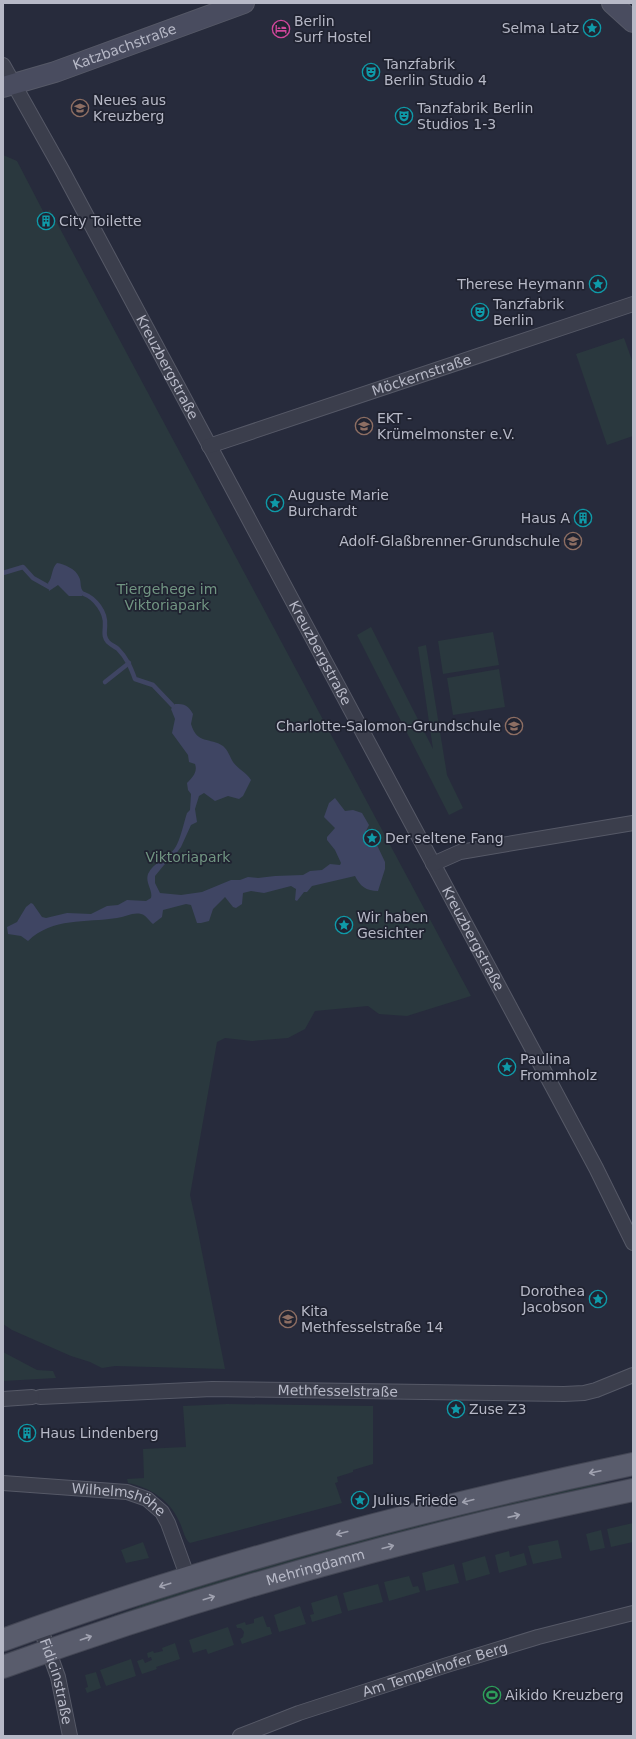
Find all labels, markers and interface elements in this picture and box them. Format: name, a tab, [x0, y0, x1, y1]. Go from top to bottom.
place label: Berlin Surf Hostel	[294, 13, 371, 45]
place icon: Selma Latz	[582, 18, 602, 38]
hotel icon: Berlin Surf Hostel	[271, 19, 291, 39]
street label: Katzbachstraße	[70, 20, 178, 73]
place label: Selma Latz	[502, 20, 579, 36]
place label: Tanzfabrik Berlin Studio 4	[383, 56, 487, 88]
theatre icon: Tanzfabrik Berlin Studio 4	[361, 62, 381, 82]
place label: Neues aus Kreuzberg	[93, 92, 166, 124]
school or university icon: Neues aus Kreuzberg	[70, 98, 90, 118]
place label: Tanzfabrik Berlin Studios 1-3	[416, 100, 533, 132]
theatre icon: Tanzfabrik Berlin Studios 1-3	[394, 106, 414, 126]
building icon: City Toilette	[36, 211, 56, 231]
place label: City Toilette	[59, 213, 142, 229]
place icon: Therese Heymann	[588, 274, 608, 294]
place label: Therese Heymann	[456, 276, 585, 292]
place label: Tanzfabrik Berlin	[492, 296, 565, 328]
theatre icon: Tanzfabrik Berlin	[470, 302, 490, 322]
street label: Kreuzbergstraße	[133, 312, 202, 422]
street label: Möckernstraße	[370, 351, 473, 399]
place label: EKT - Krümelmonster e.V.	[377, 410, 515, 442]
school or university icon: EKT - Krümelmonster e.V.	[354, 416, 374, 436]
place label: Auguste Marie Burchardt	[288, 487, 389, 519]
place icon: Auguste Marie Burchardt	[265, 493, 285, 513]
building icon: Haus A	[573, 508, 593, 528]
place label: Haus A	[521, 510, 570, 526]
school or university icon: Adolf-Glaßbrenner-Grundschule	[563, 531, 583, 551]
place label: Adolf-Glaßbrenner-Grundschule	[339, 533, 560, 549]
park label: Tiergehege im Viktoriapark	[116, 581, 217, 613]
street label: Kreuzbergstraße	[286, 598, 355, 708]
school or university icon: Charlotte-Salomon-Grundschule	[504, 716, 524, 736]
place label: Charlotte-Salomon-Grundschule	[276, 718, 501, 734]
place icon: Der seltene Fang	[362, 828, 382, 848]
place label: Der seltene Fang	[385, 830, 504, 846]
park label: Viktoriapark	[146, 849, 231, 865]
street label: Kreuzbergstraße	[439, 884, 508, 993]
place label: Wir haben Gesichter	[357, 909, 428, 941]
place icon: Wir haben Gesichter	[334, 915, 354, 935]
place label: Paulina Frommholz	[520, 1051, 597, 1083]
place icon: Paulina Frommholz	[497, 1057, 517, 1077]
place label: Dorothea Jacobson	[520, 1283, 585, 1315]
place icon: Dorothea Jacobson	[588, 1289, 608, 1309]
place label: Kita Methfesselstraße 14	[301, 1303, 444, 1335]
school or university icon: Kita Methfesselstraße 14	[278, 1309, 298, 1329]
street label: Methfesselstraße	[278, 1382, 398, 1400]
place icon: Zuse Z3	[446, 1399, 466, 1419]
place label: Zuse Z3	[469, 1401, 526, 1417]
building icon: Haus Lindenberg	[17, 1423, 37, 1443]
place label: Haus Lindenberg	[40, 1425, 159, 1441]
one-way arrow	[589, 1468, 602, 1476]
street label: Wilhelmshöhe	[71, 1480, 169, 1519]
place icon: Julius Friede	[350, 1490, 370, 1510]
place label: Julius Friede	[372, 1492, 457, 1508]
one-way arrow	[462, 1498, 475, 1506]
one-way arrow	[508, 1511, 521, 1519]
one-way arrow	[336, 1530, 349, 1538]
one-way arrow	[382, 1543, 395, 1551]
street label: Mehringdamm	[264, 1546, 366, 1589]
one-way arrow	[160, 1582, 172, 1590]
one-way arrow	[203, 1594, 216, 1601]
one-way arrow	[79, 1634, 92, 1641]
street label: Fidicinstraße	[37, 1636, 75, 1726]
street label: Am Tempelhofer Berg	[360, 1639, 509, 1700]
sports icon: Aikido Kreuzberg	[482, 1685, 502, 1705]
place label: Aikido Kreuzberg	[505, 1687, 624, 1703]

